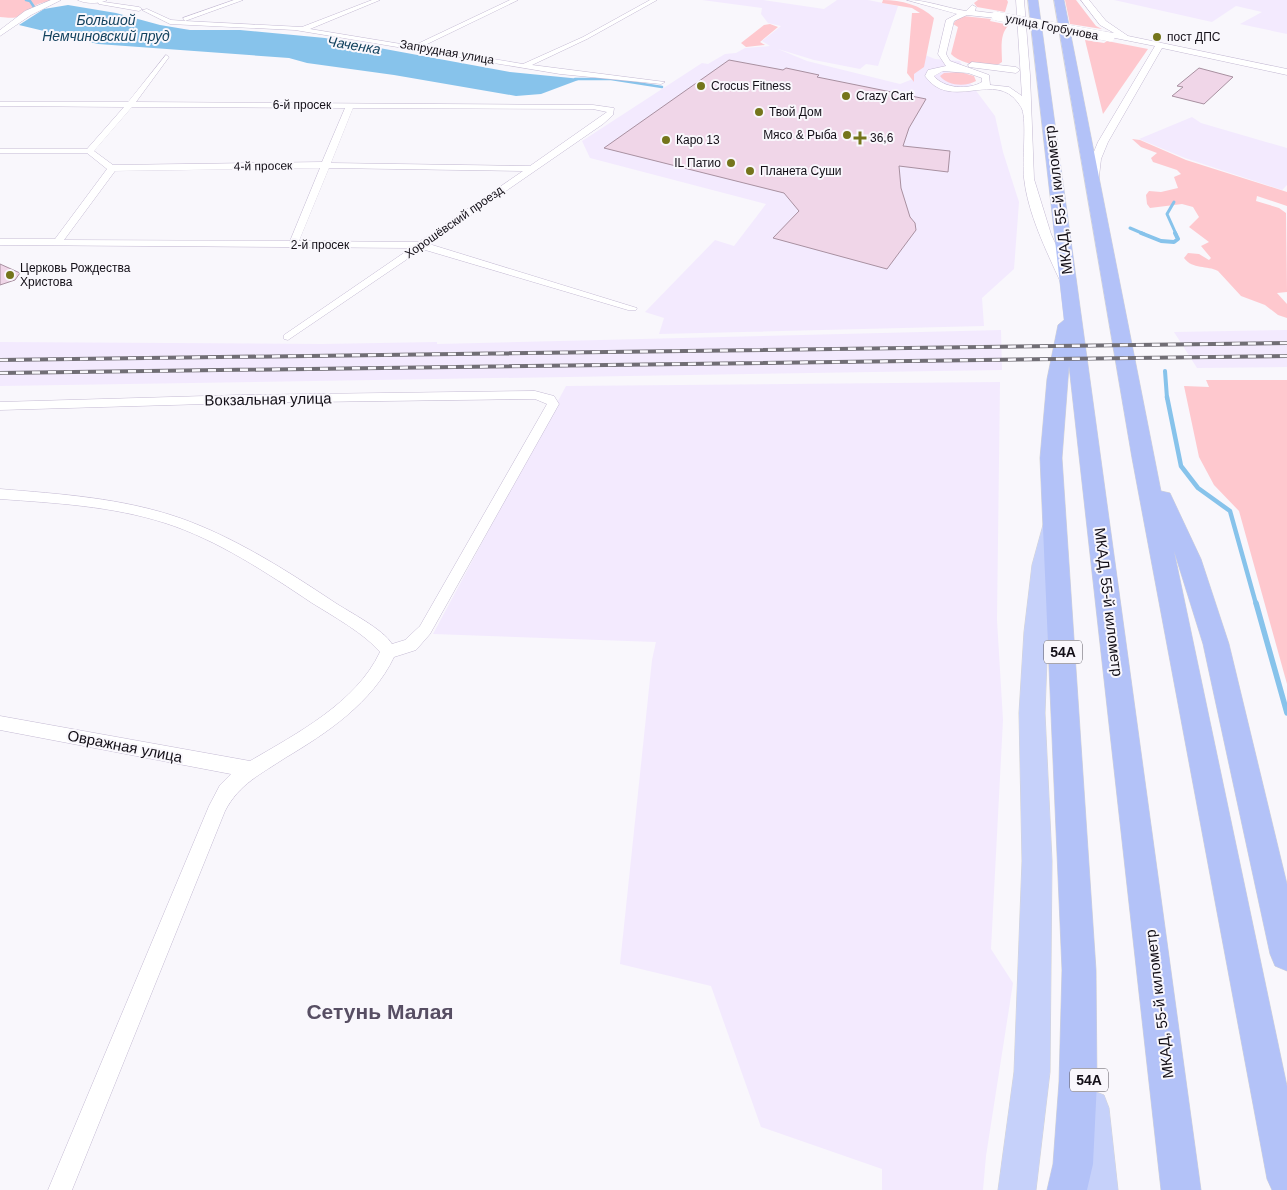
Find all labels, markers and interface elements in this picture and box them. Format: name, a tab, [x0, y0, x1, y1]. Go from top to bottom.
street label: улица Горбунова	[1004, 11, 1100, 43]
water label: Большой Немчиновский пруд	[42, 12, 170, 44]
place label: пост ДПС	[1167, 30, 1221, 44]
marker: пост ДПС	[1151, 31, 1163, 43]
water label: Чаченка	[326, 33, 382, 57]
street label: Запрудная улица	[399, 37, 496, 67]
place label: Crocus Fitness	[711, 79, 791, 93]
marker: Crocus Fitness	[695, 80, 707, 92]
place label: Crazy Cart	[856, 89, 914, 103]
marker: Crazy Cart	[840, 90, 852, 102]
street label: 6-й просек	[273, 98, 332, 112]
place label: Твой Дом	[769, 105, 822, 119]
marker: Твой Дом	[753, 106, 765, 118]
street label: МКАД, 55-й километр	[1040, 125, 1076, 275]
place label: Мясо & Рыба	[763, 128, 837, 142]
marker: Мясо & Рыба	[841, 129, 853, 141]
place label: 36,6	[870, 131, 894, 145]
marker: 36,6	[854, 132, 866, 144]
place label: Каро 13	[676, 133, 720, 147]
marker: Каро 13	[660, 134, 672, 146]
place label: IL Патио	[674, 156, 721, 170]
marker: IL Патио	[725, 157, 737, 169]
street label: 4-й просек	[234, 158, 293, 174]
place label: Планета Суши	[760, 164, 842, 178]
marker: Планета Суши	[744, 165, 756, 177]
street label: Хорошёвский проезд	[402, 183, 506, 261]
street label: 2-й просек	[291, 238, 350, 252]
place label: Церковь Рождества Христова	[20, 261, 131, 289]
marker: Церковь Рождества Христова	[4, 269, 16, 281]
street label: Вокзальная улица	[204, 389, 332, 409]
street label: МКАД, 55-й километр	[1091, 527, 1127, 677]
road number: 54А	[1044, 640, 1082, 664]
street label: Овражная улица	[66, 727, 184, 766]
street label: МКАД, 55-й километр	[1141, 929, 1177, 1079]
district label: Сетунь Малая	[306, 1000, 454, 1023]
road number: 54А	[1070, 1068, 1108, 1092]

